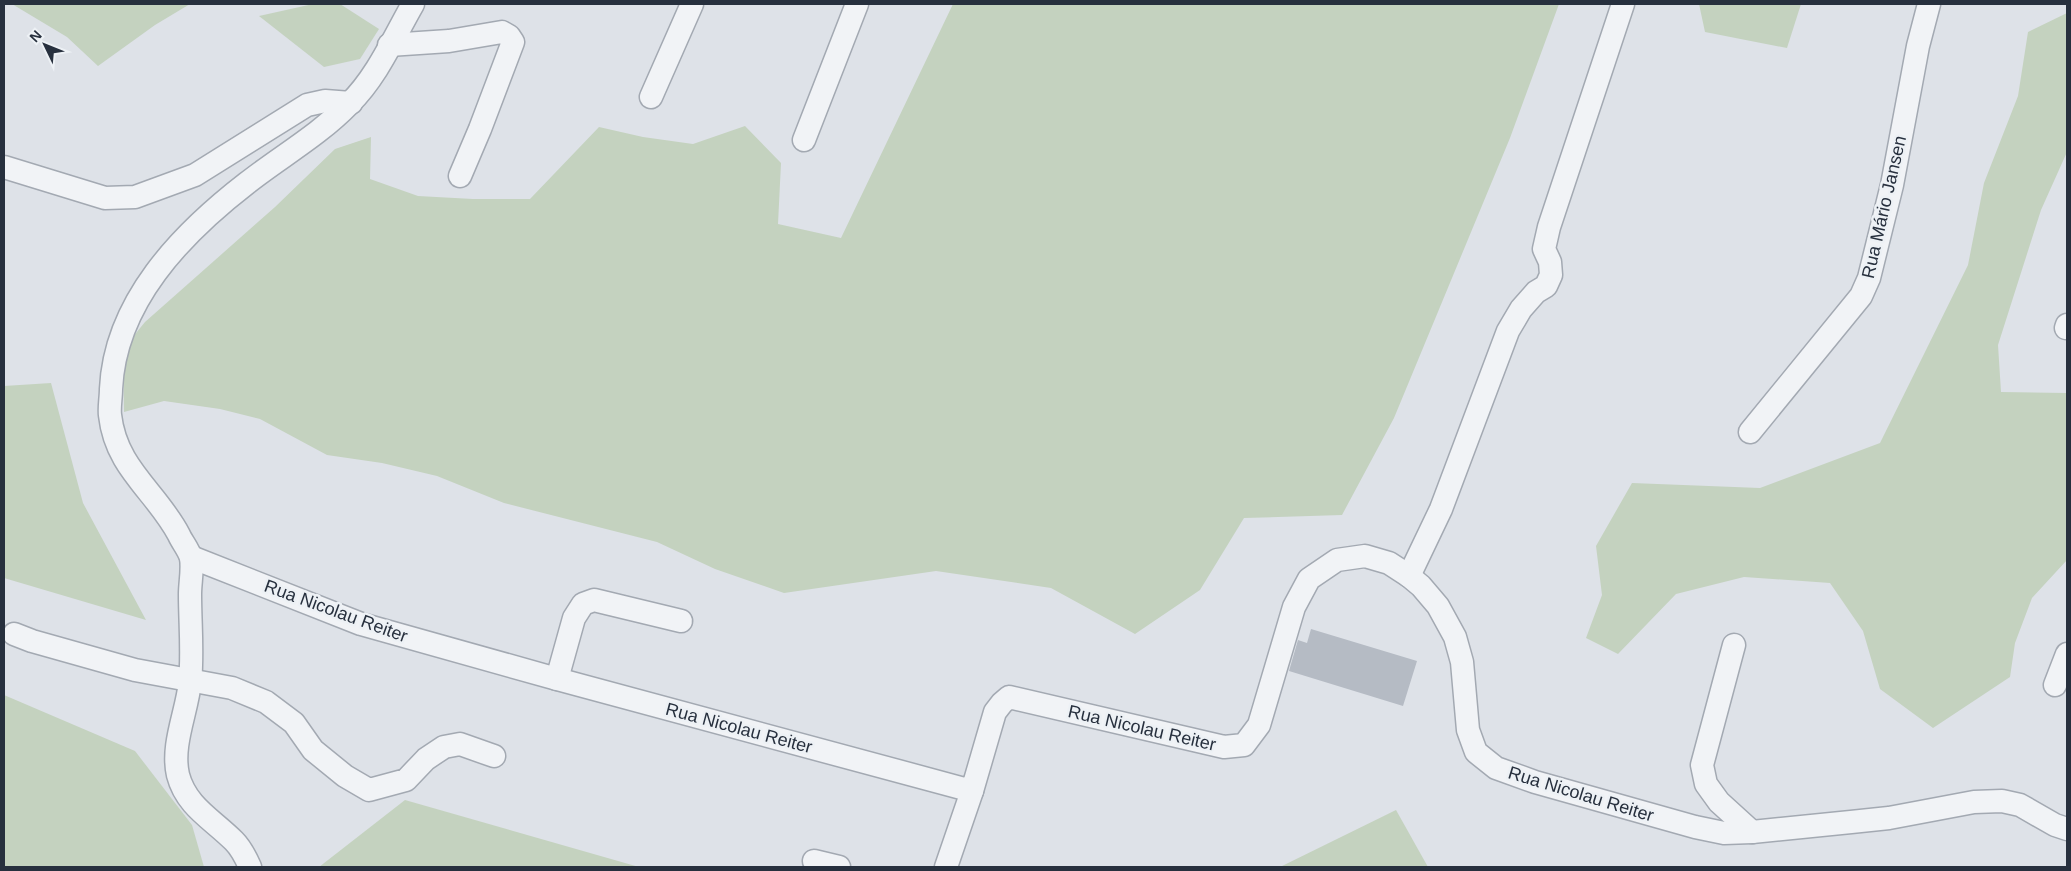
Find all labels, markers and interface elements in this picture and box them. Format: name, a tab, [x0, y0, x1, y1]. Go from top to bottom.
north arrow	[20, 20, 70, 70]
text: N	[26, 27, 45, 45]
street label: Rua Mário Jansen	[1858, 134, 1910, 280]
street label: Rua Nicolau Reiter	[262, 576, 410, 646]
street label: Rua Nicolau Reiter	[663, 699, 815, 757]
street label: Rua Nicolau Reiter	[1066, 701, 1218, 755]
street label: Rua Nicolau Reiter	[1506, 762, 1656, 826]

